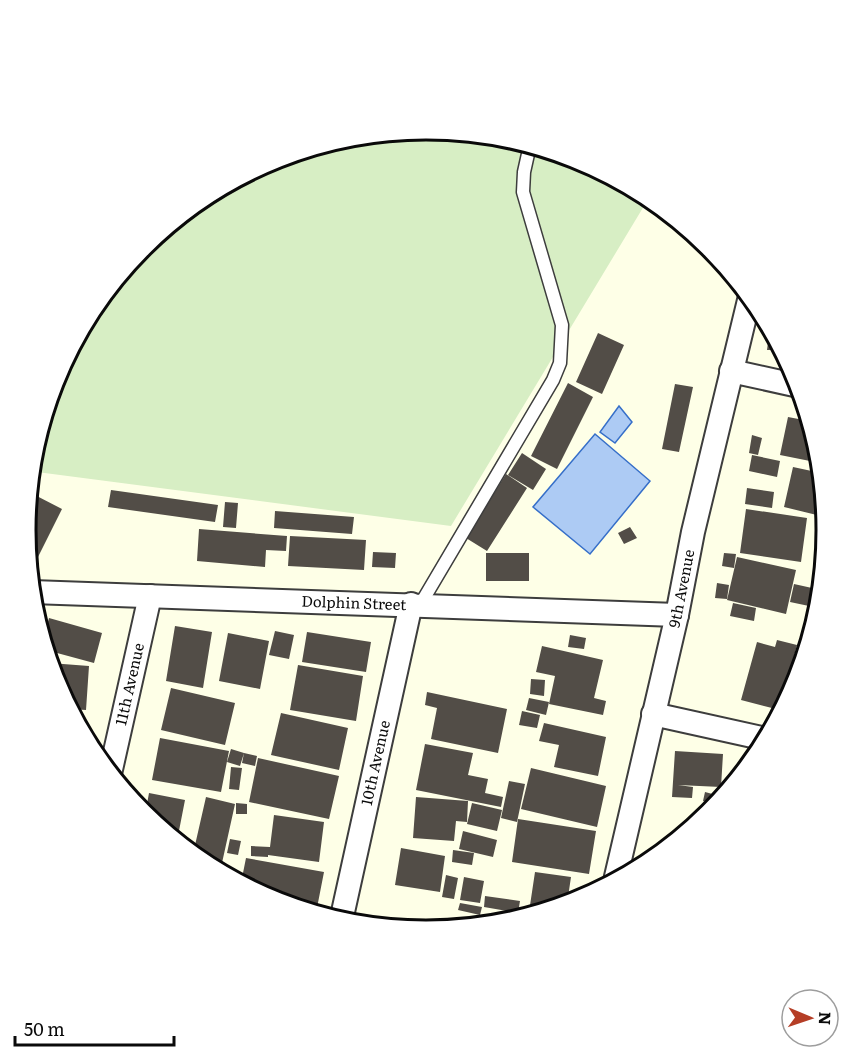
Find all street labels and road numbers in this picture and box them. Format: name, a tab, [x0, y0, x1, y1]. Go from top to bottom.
street label: 9th Avenue	[661, 547, 699, 630]
street label: Dolphin Street	[301, 589, 407, 615]
street label: 11th Avenue	[108, 640, 149, 727]
street label: 10th Avenue	[354, 718, 395, 807]

